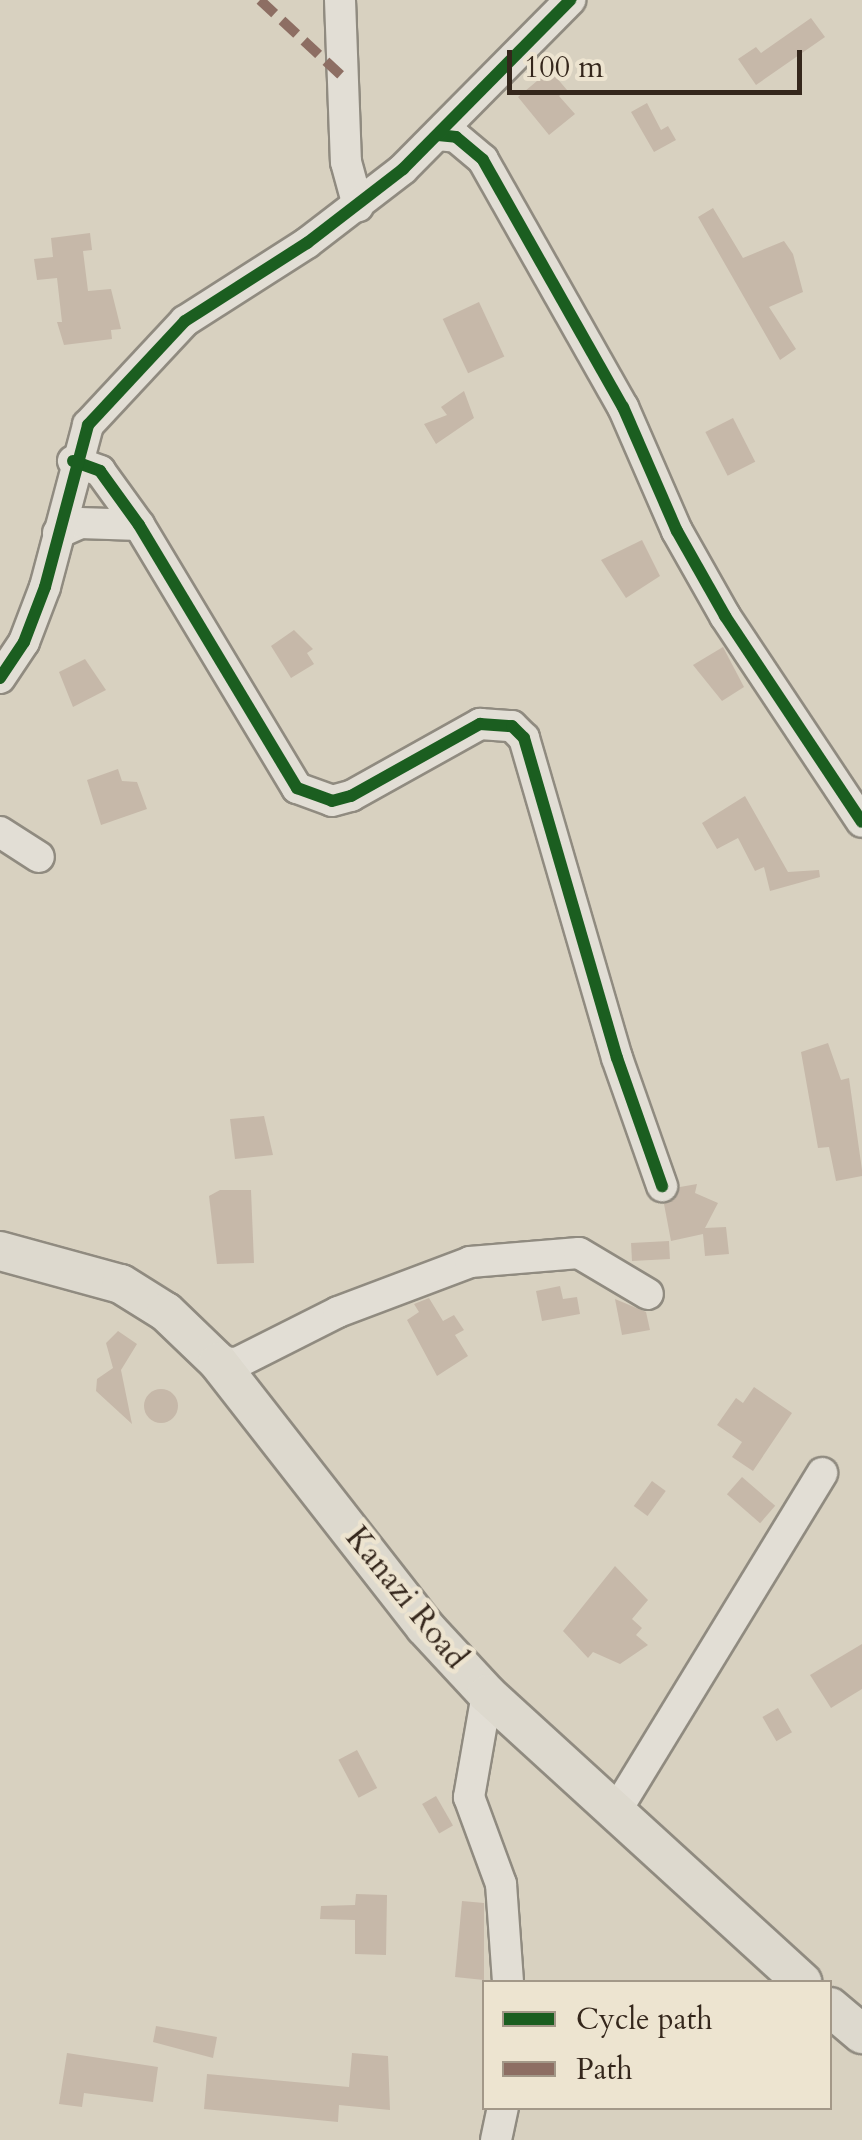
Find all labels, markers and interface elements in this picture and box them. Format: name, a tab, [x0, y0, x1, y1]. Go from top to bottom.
scale bar	[512, 30, 807, 92]
text: 100 m	[524, 47, 604, 88]
street label: Kanazi Road	[337, 1519, 475, 1677]
legend	[482, 1980, 832, 2110]
text: Cycle path	[576, 1999, 713, 2040]
text: Path	[576, 2049, 633, 2090]

